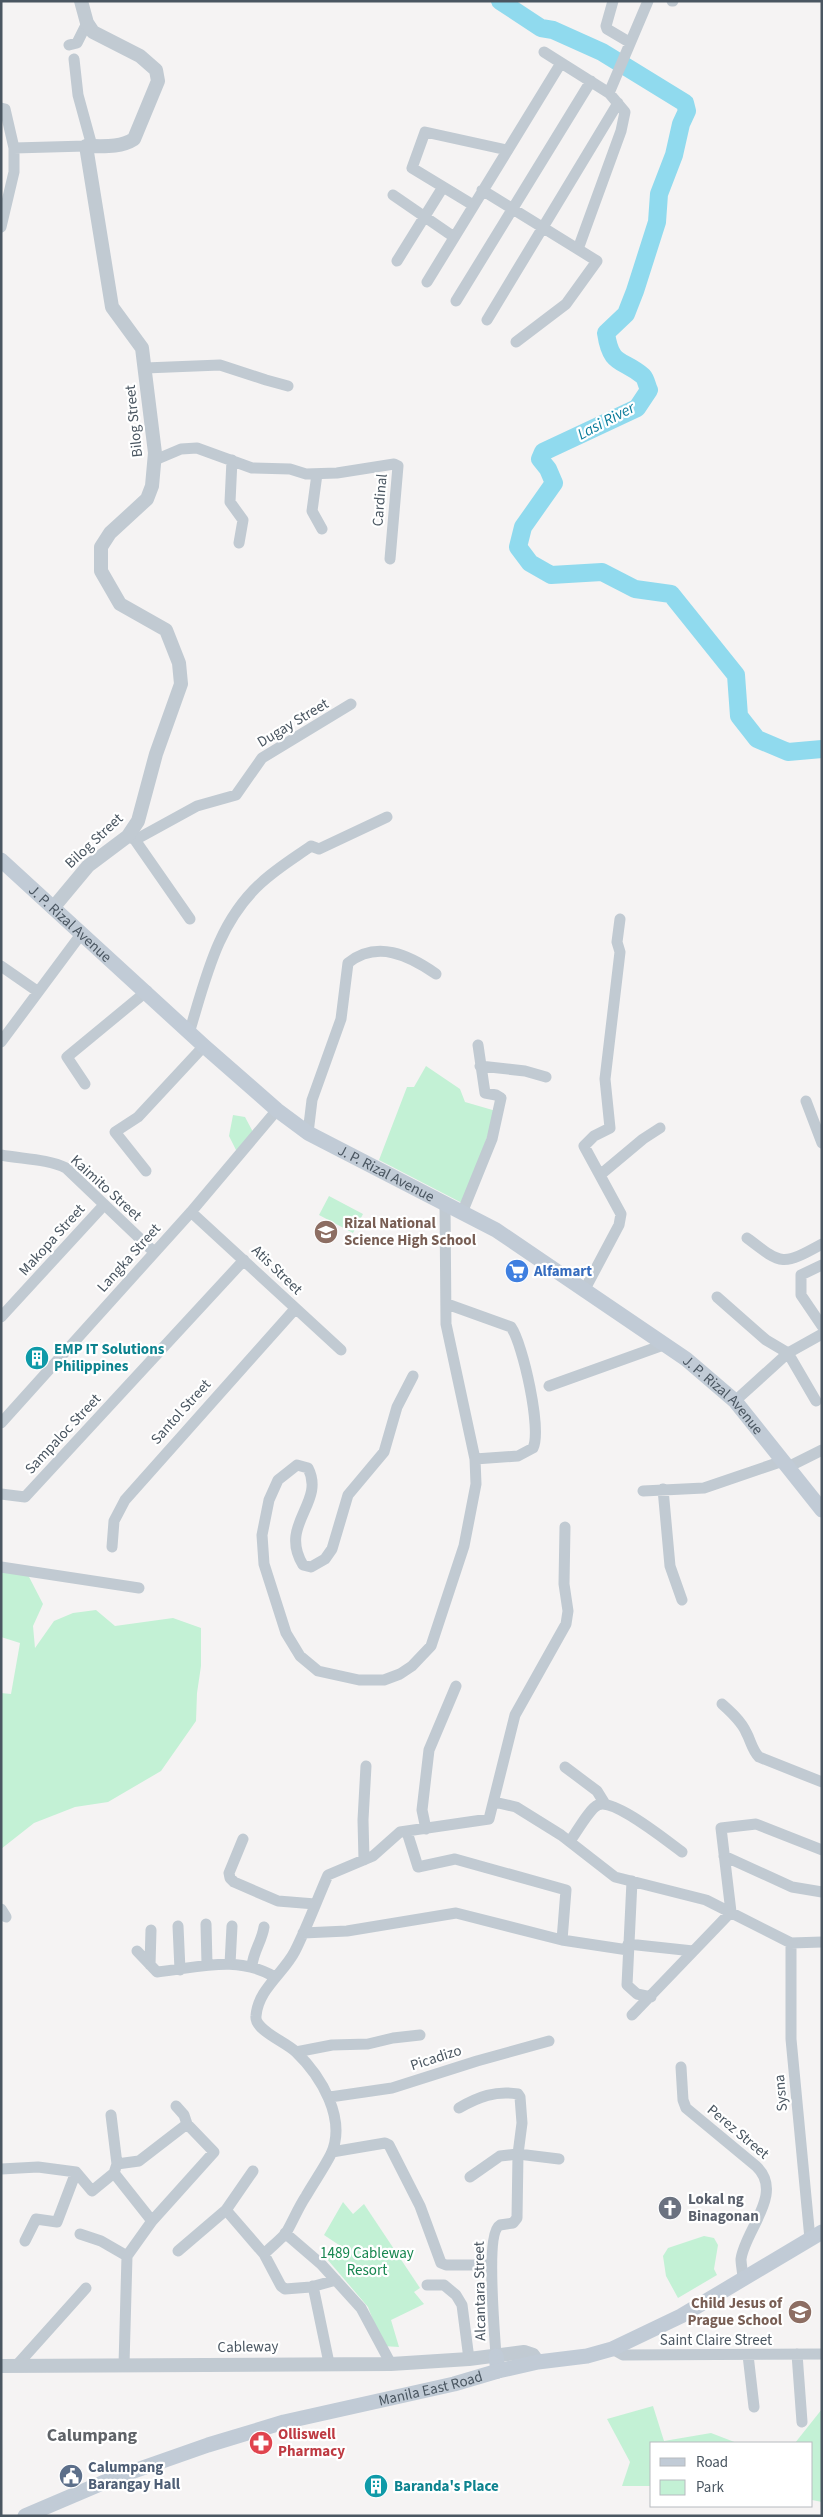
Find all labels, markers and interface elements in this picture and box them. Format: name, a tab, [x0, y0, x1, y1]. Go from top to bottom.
street label: Bilog Street	[120, 384, 148, 458]
water label: Lasi River	[573, 396, 640, 445]
street label: Cardinal	[367, 473, 393, 527]
street label: Dugay Street	[253, 693, 333, 753]
street label: Bilog Street	[60, 809, 128, 873]
street label: J. P. Rizal Avenue	[24, 880, 117, 967]
street label: J. P. Rizal Avenue	[334, 1140, 438, 1207]
street label: Kaimito Street	[66, 1150, 146, 1226]
street label: Makopa Street	[14, 1200, 90, 1280]
place label: Rizal National Science High School	[344, 1213, 477, 1251]
street label: Langka Street	[92, 1219, 166, 1297]
school or university icon: Rizal National Science High School	[313, 1219, 339, 1245]
street label: Atis Street	[247, 1240, 307, 1300]
supermarket icon: Alfamart	[504, 1258, 530, 1284]
place label: Alfamart	[533, 1261, 592, 1282]
place label: EMP IT Solutions Philippines	[54, 1339, 165, 1377]
building icon: EMP IT Solutions Philippines	[24, 1345, 50, 1371]
street label: J. P. Rizal Avenue	[678, 1350, 768, 1439]
street label: Santol Street	[146, 1375, 216, 1449]
street label: Sampaloc Street	[20, 1389, 106, 1479]
street label: Picadizo	[408, 2040, 464, 2076]
street label: Sysna	[769, 2074, 793, 2112]
street label: Perez Street	[703, 2100, 773, 2164]
place label: Lokal ng Binagonan	[688, 2189, 759, 2227]
church icon: Lokal ng Binagonan	[657, 2195, 683, 2221]
street label: Alcantara Street	[469, 2241, 491, 2341]
park label: 1489 Cableway Resort	[320, 2243, 414, 2281]
place label: Child Jesus of Prague School	[687, 2293, 783, 2331]
school or university icon: Child Jesus of Prague School	[787, 2299, 813, 2325]
street label: Saint Claire Street	[660, 2330, 772, 2351]
street label: Cableway	[217, 2336, 279, 2358]
street label: Manila East Road	[376, 2366, 485, 2411]
district label: Calumpang	[47, 2423, 138, 2448]
place label: Olliswell Pharmacy	[278, 2424, 345, 2462]
pharmacy icon: Olliswell Pharmacy	[248, 2430, 274, 2456]
legend	[650, 2442, 813, 2507]
text: Road	[696, 2452, 728, 2473]
place label: Calumpang Barangay Hall	[88, 2457, 181, 2495]
public building icon: Calumpang Barangay Hall	[58, 2463, 84, 2489]
building icon: Baranda's Place	[363, 2473, 389, 2499]
place label: Baranda's Place	[394, 2476, 499, 2497]
text: Park	[696, 2477, 725, 2498]

